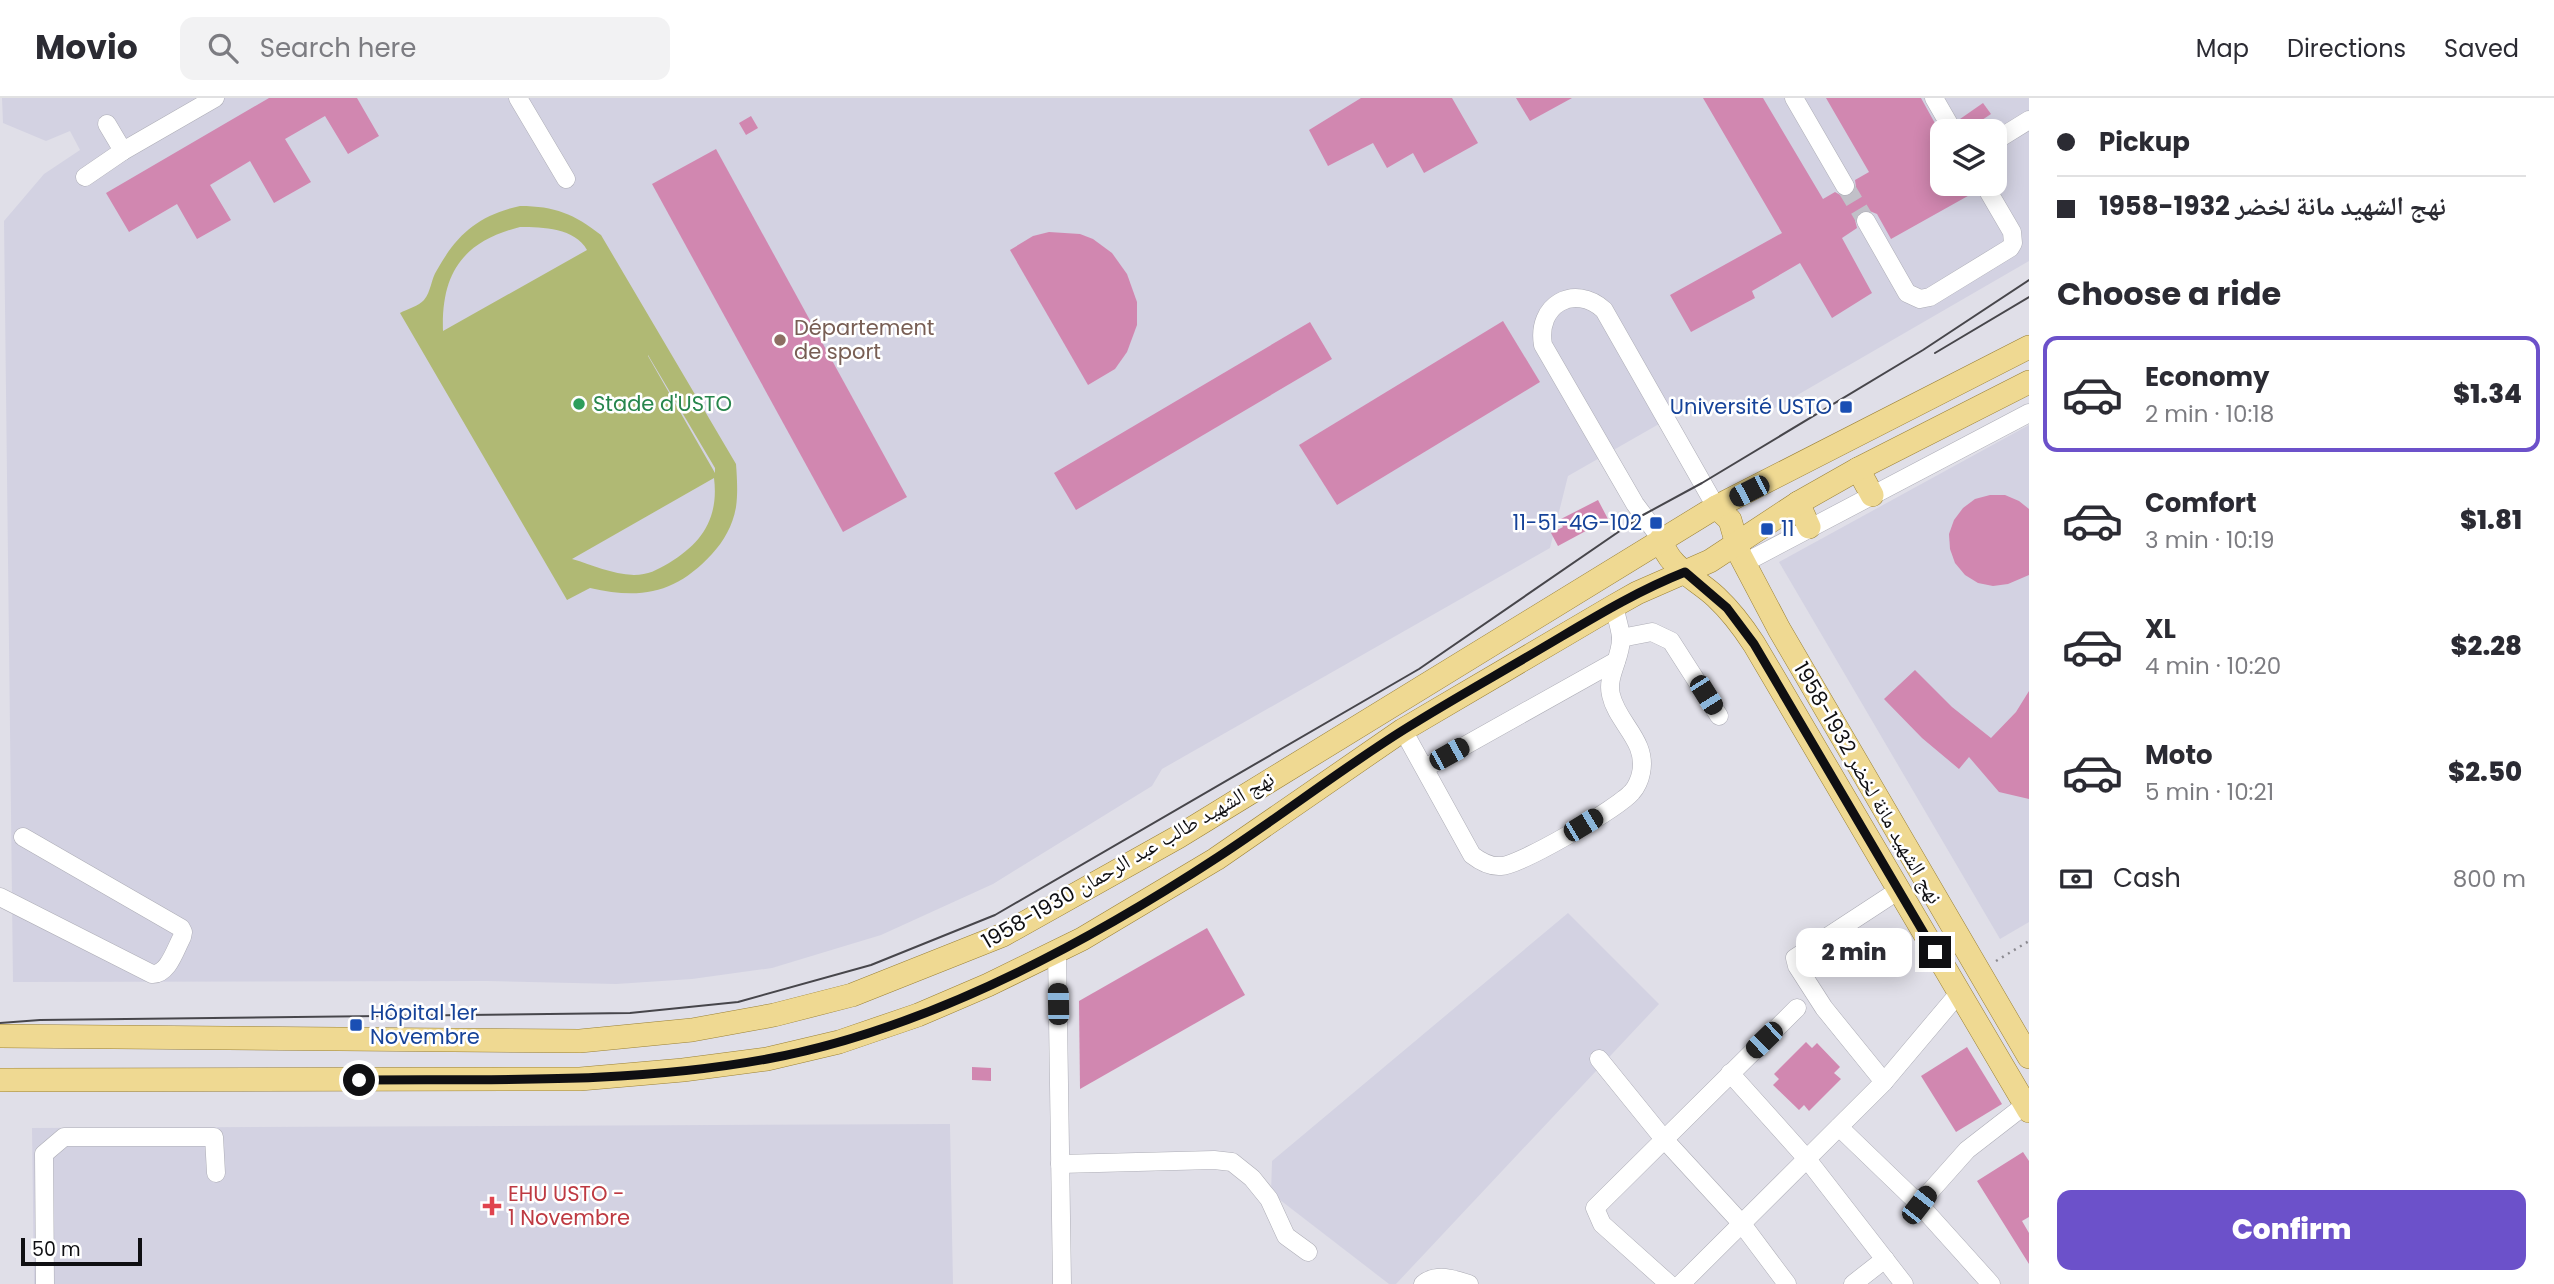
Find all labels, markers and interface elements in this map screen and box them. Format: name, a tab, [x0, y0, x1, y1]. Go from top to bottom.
search box	[180, 17, 670, 80]
text: Movio	[35, 24, 138, 71]
icon: search	[204, 29, 242, 67]
text: Search here	[260, 30, 416, 66]
text: Map	[2196, 32, 2249, 65]
text: Directions	[2287, 32, 2406, 65]
text: Saved	[2444, 32, 2519, 65]
map controls	[1930, 119, 2007, 196]
button: layers	[1930, 119, 2007, 196]
text: Pickup	[2099, 124, 2190, 160]
text: نهج الشهيد مانة لخضر 1932-1958	[2099, 188, 2446, 224]
text: Choose a ride	[2057, 271, 2281, 316]
place label: Département de sport	[794, 313, 935, 366]
marker: Département de sport	[772, 332, 788, 348]
text: Economy	[2145, 359, 2269, 395]
icon: car	[2061, 363, 2124, 426]
text: $1.34	[2453, 376, 2522, 412]
place label: Stade d'USTO	[593, 389, 732, 418]
place label: Université USTO	[1670, 392, 1832, 421]
marker: Stade d'USTO	[571, 396, 587, 412]
text: 2 min · 10:18	[2145, 398, 2274, 430]
marker: Université USTO	[1838, 399, 1854, 415]
car	[1726, 472, 1773, 510]
text: Comfort	[2145, 485, 2257, 521]
icon: car	[2061, 489, 2124, 552]
text: $1.81	[2460, 502, 2522, 538]
place label: 11-51-4G-102	[1512, 508, 1642, 537]
place label: 11	[1781, 514, 1794, 543]
marker: 11-51-4G-102	[1648, 515, 1664, 531]
marker: 11	[1759, 521, 1775, 537]
text: 3 min · 10:19	[2145, 524, 2274, 556]
text: XL	[2145, 611, 2176, 647]
icon: car	[2061, 615, 2124, 678]
text: $2.28	[2450, 628, 2522, 664]
text: 4 min · 10:20	[2145, 650, 2281, 682]
street label: نهج الشهيد مانة لخضر 1932-1958	[1787, 656, 1950, 909]
car	[1686, 672, 1727, 718]
car	[1426, 735, 1473, 773]
text: Moto	[2145, 737, 2213, 773]
icon: car	[2061, 741, 2124, 804]
text: $2.50	[2448, 754, 2522, 790]
street label: نهج الشهيد طالب عبد الرحمان 1930-1958	[976, 764, 1279, 955]
text: 5 min · 10:21	[2145, 776, 2274, 808]
car	[1560, 805, 1607, 845]
icon: cash	[2057, 860, 2095, 898]
text: Cash	[2113, 860, 2181, 896]
text: 800 m	[2453, 863, 2526, 895]
callout: 2 min	[1795, 928, 1910, 976]
text: 2 min	[1822, 936, 1886, 968]
route end	[1919, 936, 1951, 968]
car	[1048, 983, 1069, 1025]
place label: Hôpital 1er Novembre	[370, 998, 480, 1051]
marker: Hôpital 1er Novembre	[348, 1017, 364, 1033]
car	[1742, 1018, 1787, 1062]
route start	[343, 1064, 375, 1096]
place label: EHU USTO - 1 Novembre	[508, 1179, 630, 1232]
car	[1898, 1182, 1941, 1228]
button: Confirm	[2057, 1190, 2526, 1270]
marker: EHU USTO - 1 Novembre	[482, 1196, 502, 1216]
scale bar	[21, 1235, 142, 1267]
text: 50 m	[32, 1236, 81, 1263]

